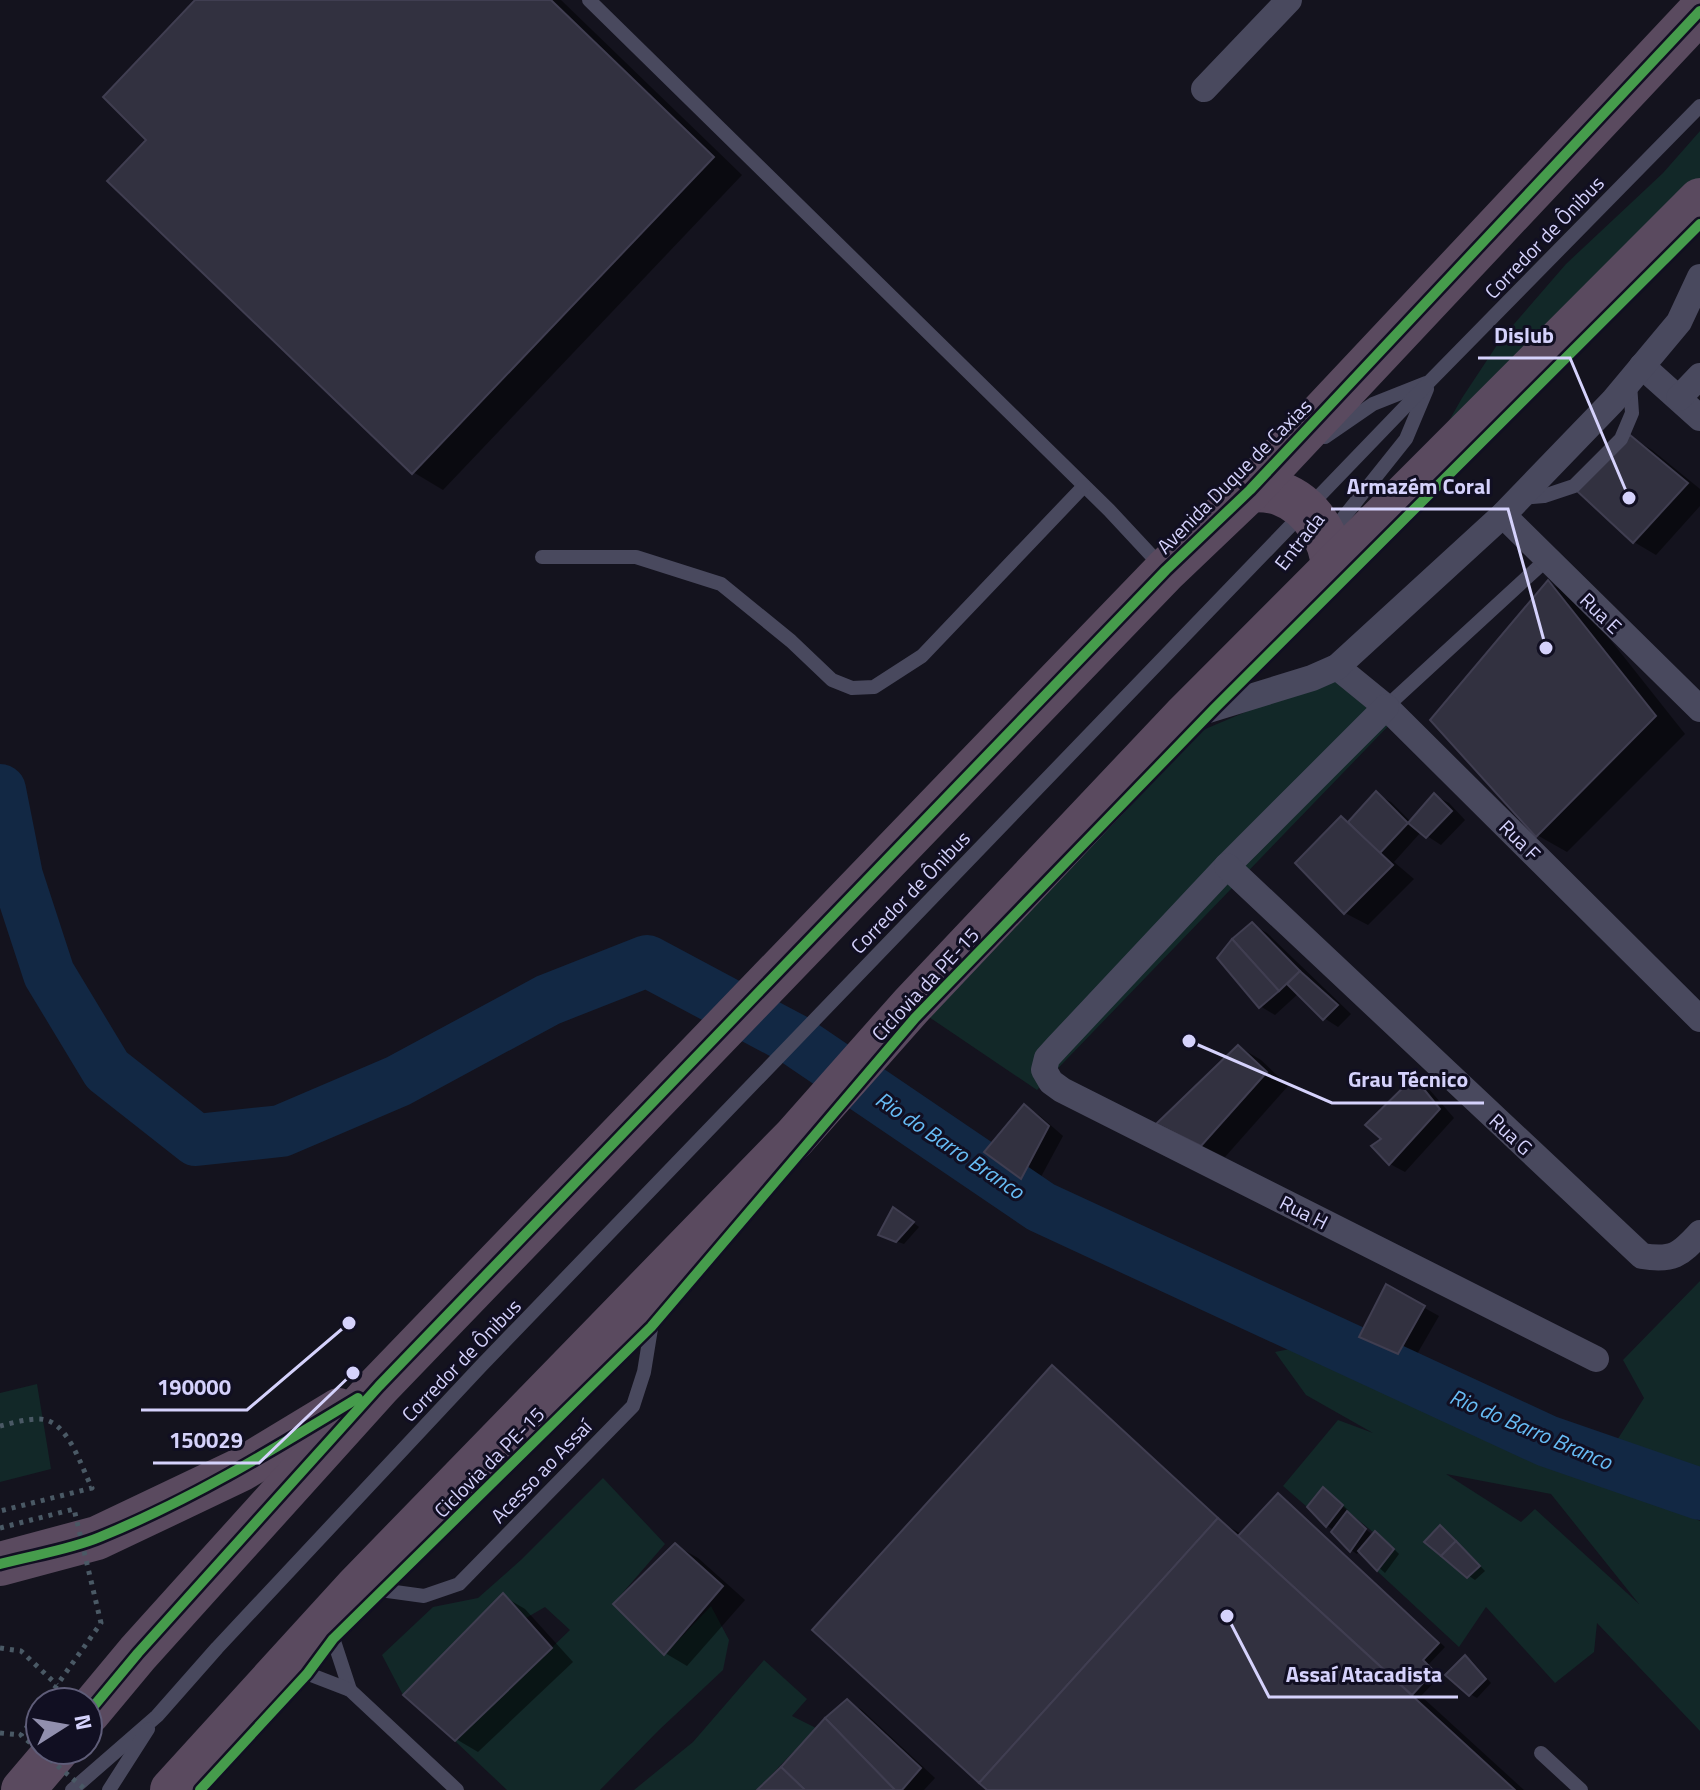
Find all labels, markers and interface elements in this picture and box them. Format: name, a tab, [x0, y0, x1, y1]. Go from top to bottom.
street label: Corredor de Ônibus	[1477, 168, 1611, 306]
callout: Dislub	[1478, 312, 1570, 358]
text: Dislub	[1494, 318, 1554, 352]
street label: Avenida Duque de Caxias	[1149, 391, 1319, 561]
callout: Armazém Coral	[1331, 463, 1508, 509]
text: Armazém Coral	[1347, 469, 1491, 503]
street label: Entrada	[1266, 505, 1332, 577]
street label: Rua E	[1573, 585, 1629, 641]
street label: Rua F	[1492, 812, 1548, 868]
street label: Corredor de Ônibus	[843, 823, 977, 961]
street label: Ciclovia da PE-15	[864, 920, 986, 1048]
callout: Grau Técnico	[1332, 1057, 1484, 1103]
text: Grau Técnico	[1348, 1062, 1468, 1096]
water label: Rio do Barro Branco	[869, 1082, 1032, 1208]
street label: Rua G	[1482, 1106, 1540, 1162]
street label: Rua H	[1274, 1187, 1334, 1237]
street label: Corredor de Ônibus	[394, 1291, 528, 1429]
callout: 190000	[141, 1364, 247, 1410]
text: 190000	[157, 1370, 231, 1404]
water label: Rio do Barro Branco	[1445, 1379, 1618, 1479]
street label: Ciclovia da PE-15	[426, 1399, 552, 1525]
street label: Acesso ao Assaí	[483, 1411, 600, 1530]
callout: 150029	[153, 1417, 259, 1463]
text: 150029	[169, 1423, 243, 1457]
callout: Assaí Atacadista	[1269, 1651, 1458, 1697]
text: Assaí Atacadista	[1286, 1657, 1442, 1691]
north arrow	[24, 1686, 104, 1766]
text: N	[65, 1711, 102, 1733]

